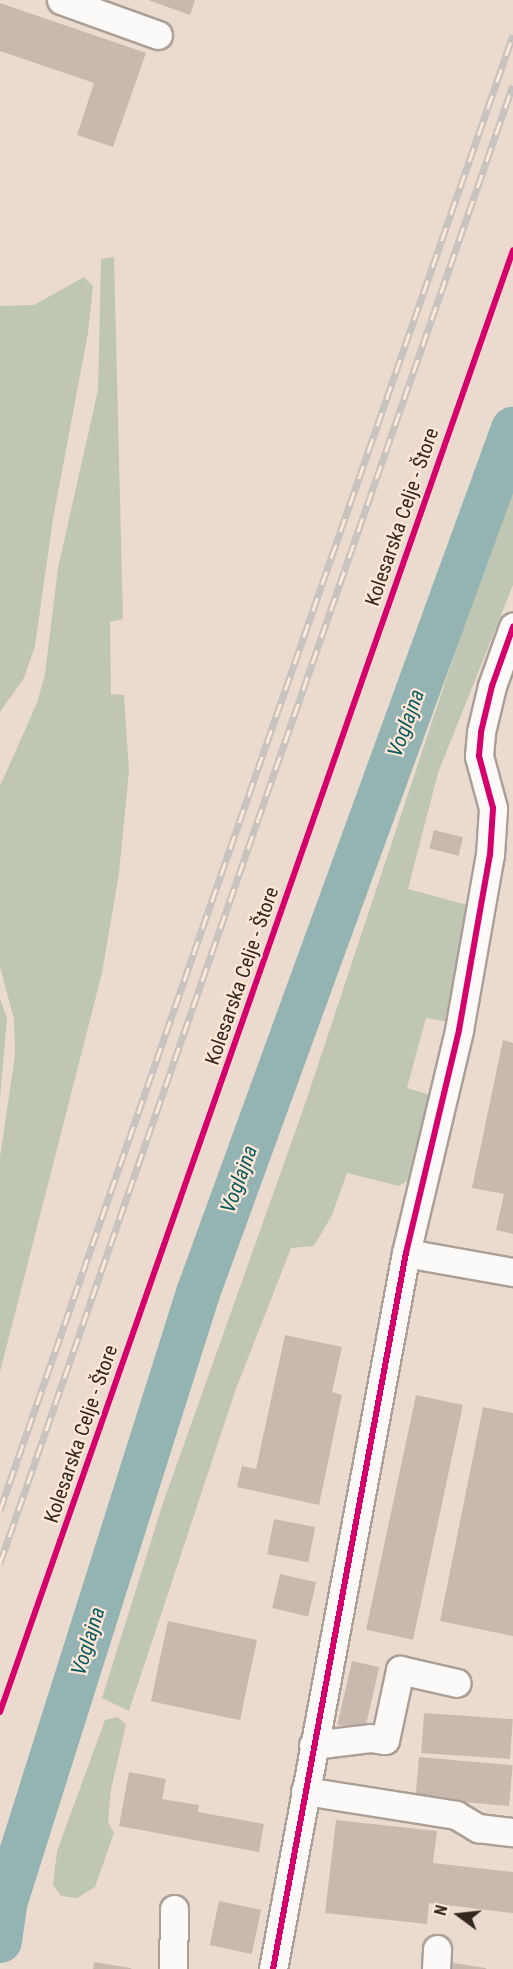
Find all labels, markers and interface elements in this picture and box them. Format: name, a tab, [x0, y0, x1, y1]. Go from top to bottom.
street label: Kolesarska Celje - Štore	[360, 425, 444, 609]
water label: Voglajna	[382, 686, 430, 760]
street label: Kolesarska Celje - Štore	[200, 884, 284, 1068]
water label: Voglajna	[215, 1142, 263, 1216]
street label: Kolesarska Celje - Štore	[39, 1342, 123, 1526]
water label: Voglajna	[66, 1604, 110, 1678]
north arrow	[429, 1885, 489, 1945]
text: N	[431, 1903, 452, 1917]

